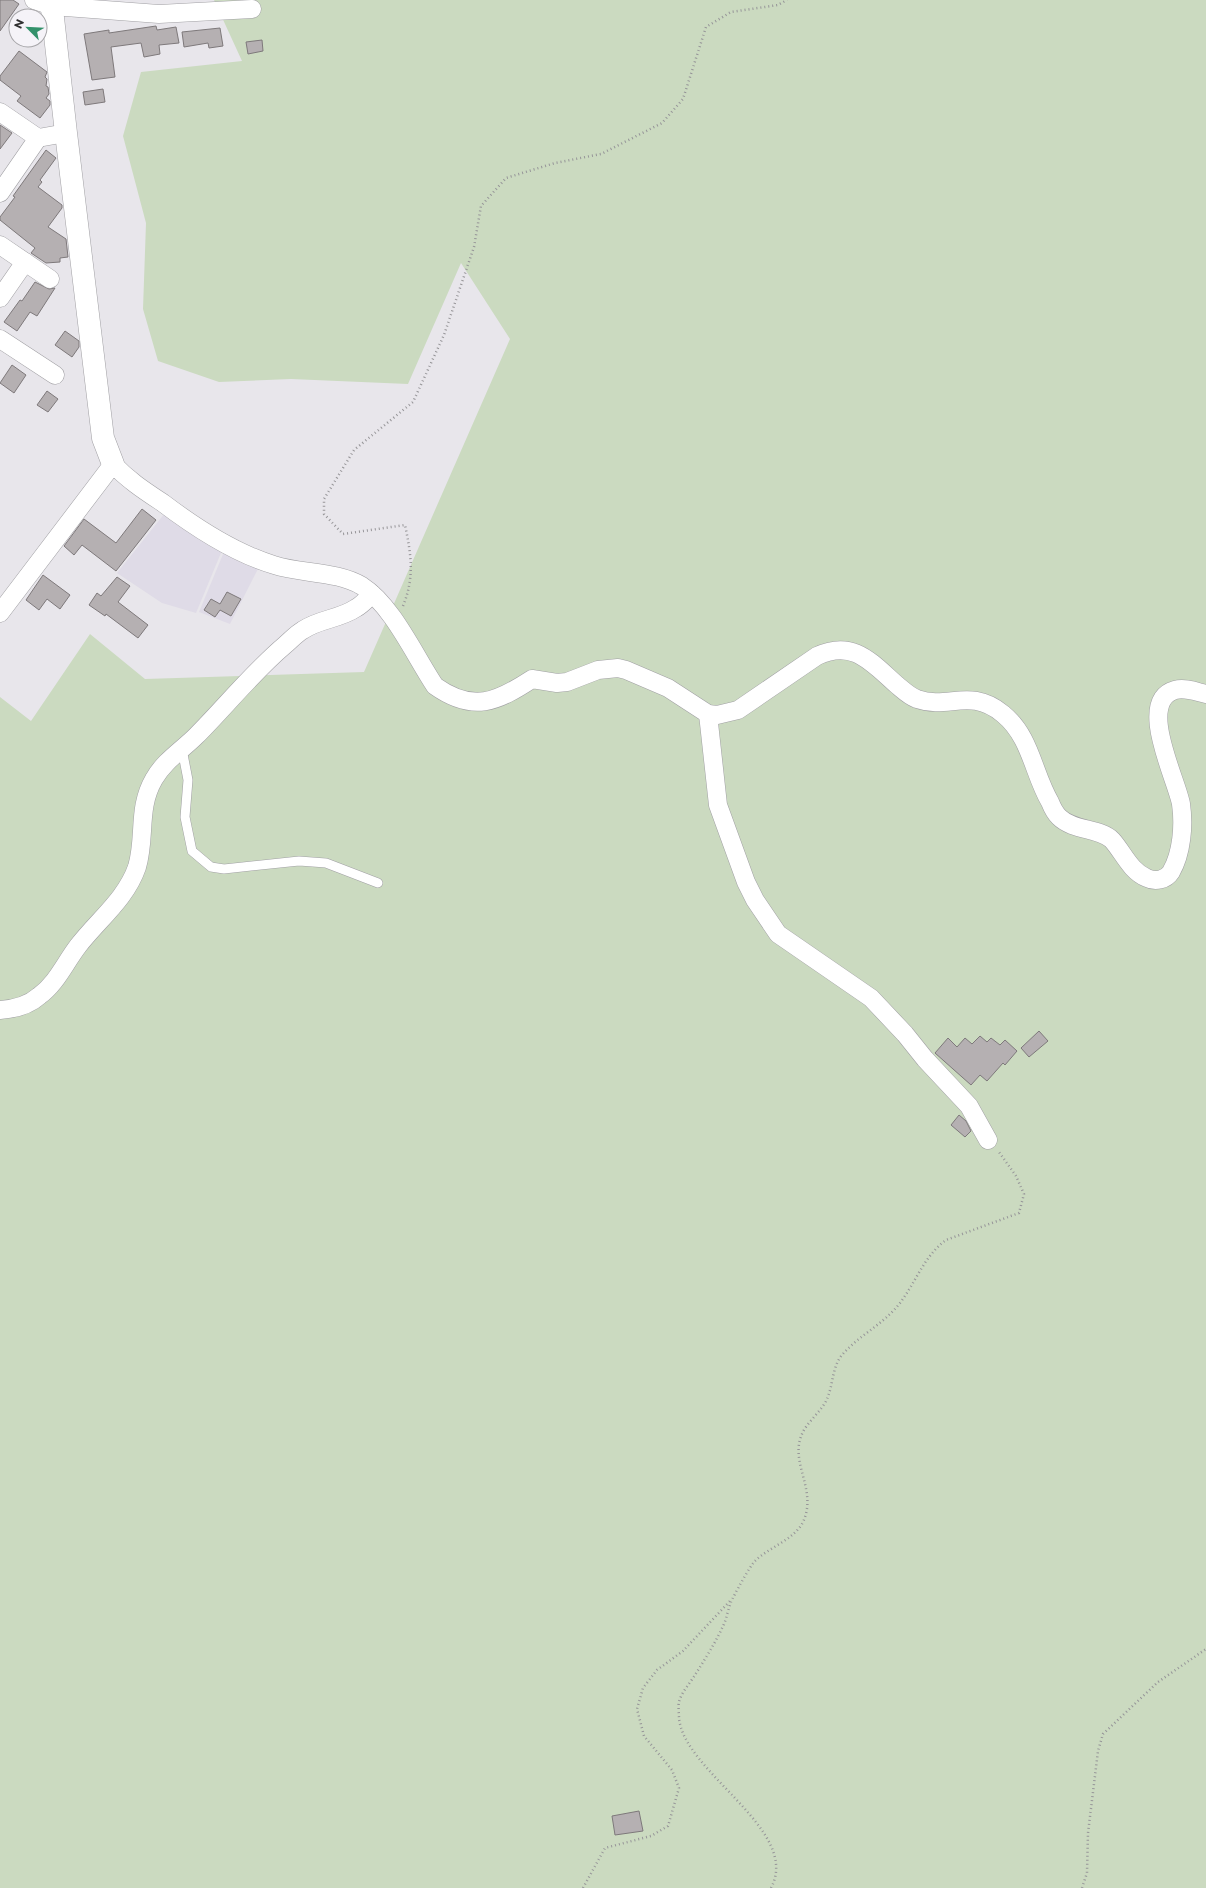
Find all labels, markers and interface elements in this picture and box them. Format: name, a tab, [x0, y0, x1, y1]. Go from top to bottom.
north arrow	[8, 8, 48, 48]
text: N	[11, 17, 27, 31]

